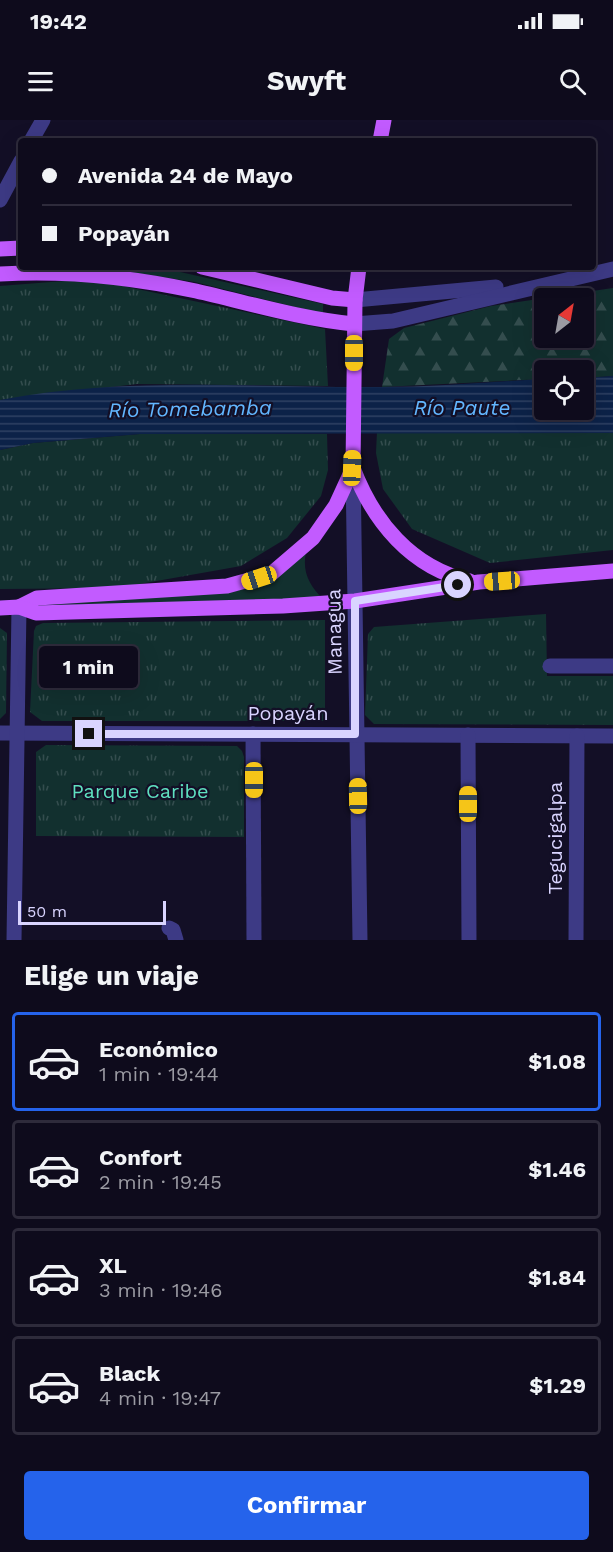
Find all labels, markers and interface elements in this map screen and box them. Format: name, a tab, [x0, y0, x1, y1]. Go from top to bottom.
text: 19:42	[30, 9, 87, 34]
icon: menu	[24, 65, 57, 98]
text: Swyft	[267, 65, 346, 97]
icon: search	[556, 65, 589, 98]
text: Avenida 24 de Mayo	[78, 163, 293, 188]
text: Popayán	[78, 221, 170, 246]
north arrow	[534, 288, 594, 348]
map controls	[534, 288, 594, 420]
car	[345, 335, 363, 371]
button: locate	[534, 360, 594, 420]
water label: Río Tomebamba	[108, 395, 272, 422]
water label: Río Paute	[414, 395, 510, 420]
car	[342, 450, 362, 486]
car	[239, 564, 279, 592]
route start	[444, 571, 471, 598]
car	[483, 571, 521, 591]
street label: Managua	[321, 589, 347, 675]
callout: 1 min	[40, 647, 138, 689]
text: 1 min	[63, 655, 114, 679]
street label: Popayán	[247, 701, 329, 725]
route end	[75, 720, 102, 747]
car	[245, 762, 263, 798]
car	[349, 778, 367, 814]
park label: Parque Caribe	[71, 779, 209, 803]
street label: Tegucigalpa	[543, 782, 567, 894]
car	[459, 786, 477, 822]
scale bar	[18, 898, 166, 926]
text: 50 m	[27, 902, 67, 921]
text: Elige un viaje	[24, 960, 199, 992]
icon: car	[27, 1035, 81, 1089]
text: Económico	[99, 1037, 218, 1062]
text: $1.08	[528, 1049, 586, 1074]
text: 1 min · 19:44	[99, 1062, 219, 1086]
icon: car	[27, 1143, 81, 1197]
text: Confort	[99, 1145, 182, 1170]
text: $1.46	[528, 1157, 586, 1182]
text: 2 min · 19:45	[99, 1170, 222, 1194]
icon: car	[27, 1251, 81, 1305]
text: XL	[99, 1253, 127, 1278]
text: $1.84	[528, 1265, 586, 1290]
text: 3 min · 19:46	[99, 1278, 222, 1302]
icon: car	[27, 1359, 81, 1413]
text: Black	[99, 1361, 160, 1386]
text: $1.29	[529, 1373, 586, 1398]
text: 4 min · 19:47	[99, 1386, 221, 1410]
button: Confirmar	[24, 1471, 589, 1540]

